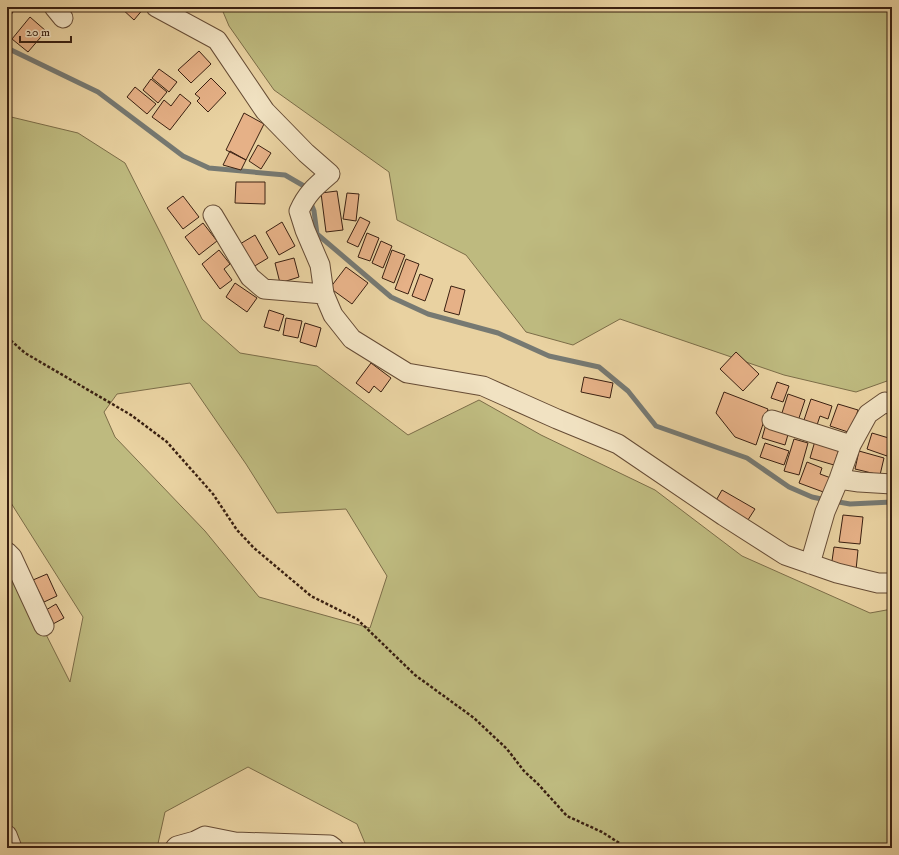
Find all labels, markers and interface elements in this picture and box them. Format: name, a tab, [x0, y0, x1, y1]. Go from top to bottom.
scale bar	[20, 18, 71, 44]
text: 20 m	[26, 25, 50, 40]

